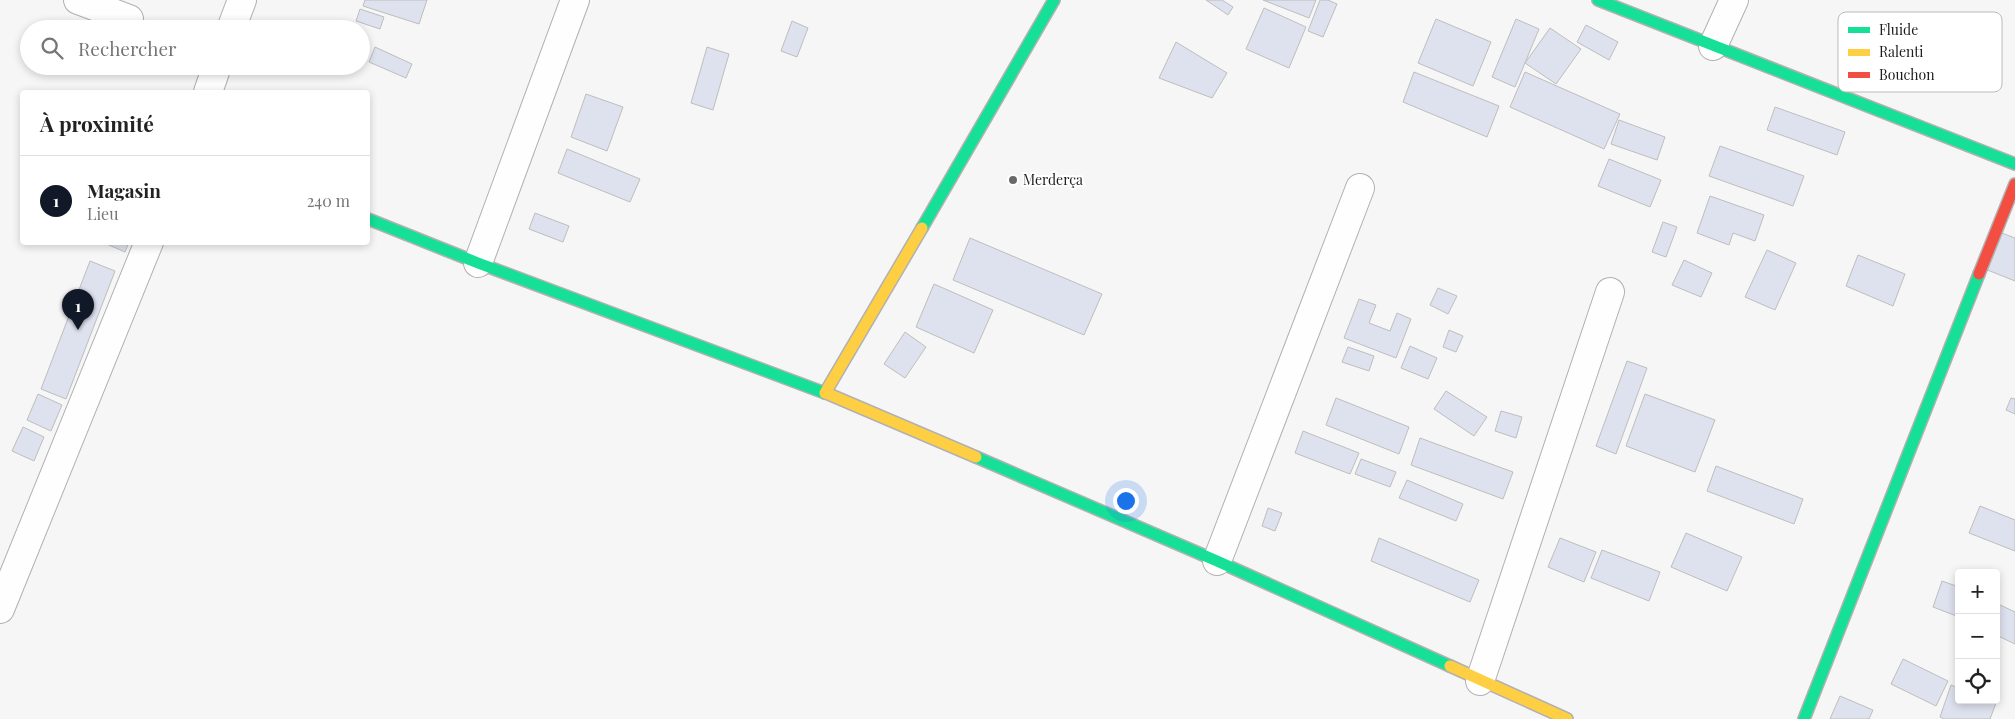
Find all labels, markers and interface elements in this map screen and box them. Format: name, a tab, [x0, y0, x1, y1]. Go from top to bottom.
legend	[1838, 12, 2002, 92]
search box	[20, 20, 370, 75]
text: Fluide	[1879, 20, 1918, 39]
icon: search	[38, 34, 66, 62]
text: Rechercher	[78, 35, 177, 61]
text: Ralenti	[1879, 42, 1923, 61]
text: Bouchon	[1879, 65, 1935, 84]
text: À proximité	[40, 109, 154, 137]
place label: Merderça	[1023, 170, 1083, 189]
marker: Merderça	[1007, 174, 1019, 186]
text: Magasin	[87, 177, 161, 203]
text: 1	[53, 190, 59, 211]
text: 240 m	[307, 190, 350, 211]
text: Lieu	[87, 203, 119, 224]
pin: 1	[62, 289, 94, 330]
your location	[1113, 488, 1139, 514]
map controls	[1955, 569, 2000, 704]
button: +	[1955, 569, 2000, 614]
button: −	[1955, 614, 2000, 659]
button: locate	[1955, 659, 2000, 704]

